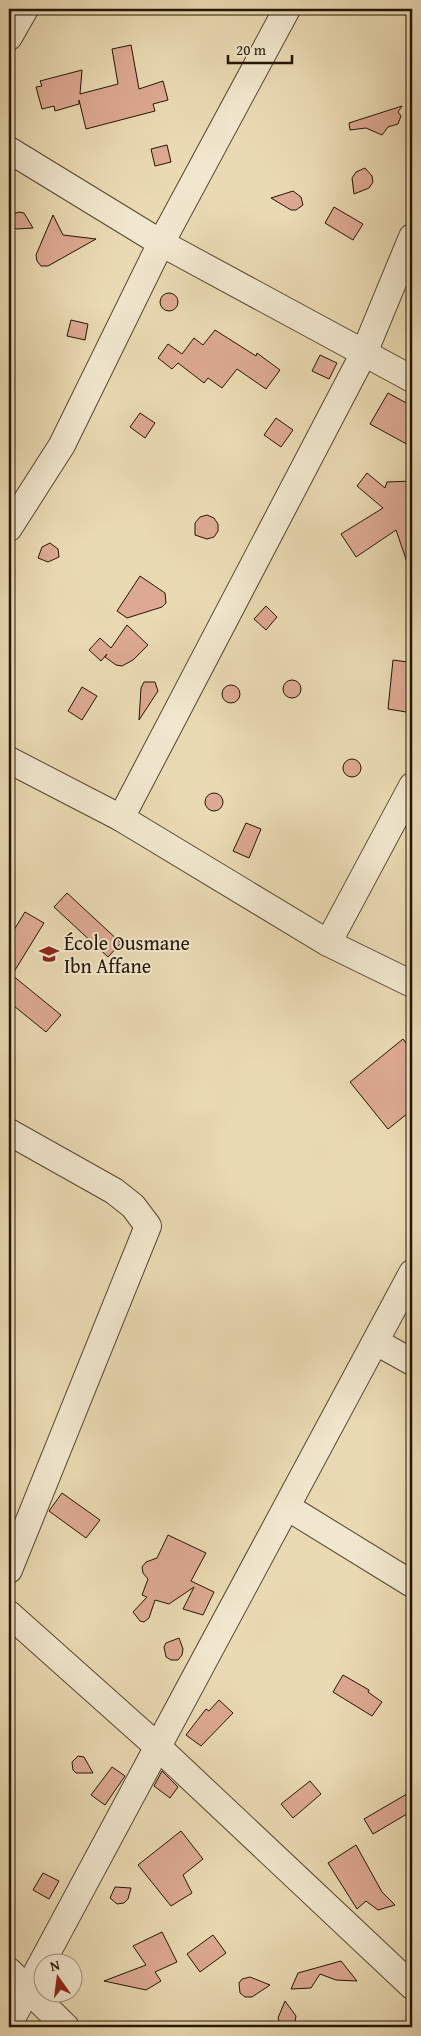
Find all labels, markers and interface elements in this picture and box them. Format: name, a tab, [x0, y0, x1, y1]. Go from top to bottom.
scale bar	[228, 32, 292, 64]
text: 20 m	[236, 39, 267, 60]
place label: École Ousmane Ibn Affane	[64, 928, 190, 980]
school or university icon: École Ousmane Ibn Affane	[38, 943, 60, 965]
north arrow	[32, 1954, 82, 2004]
text: N	[48, 1954, 62, 1976]

